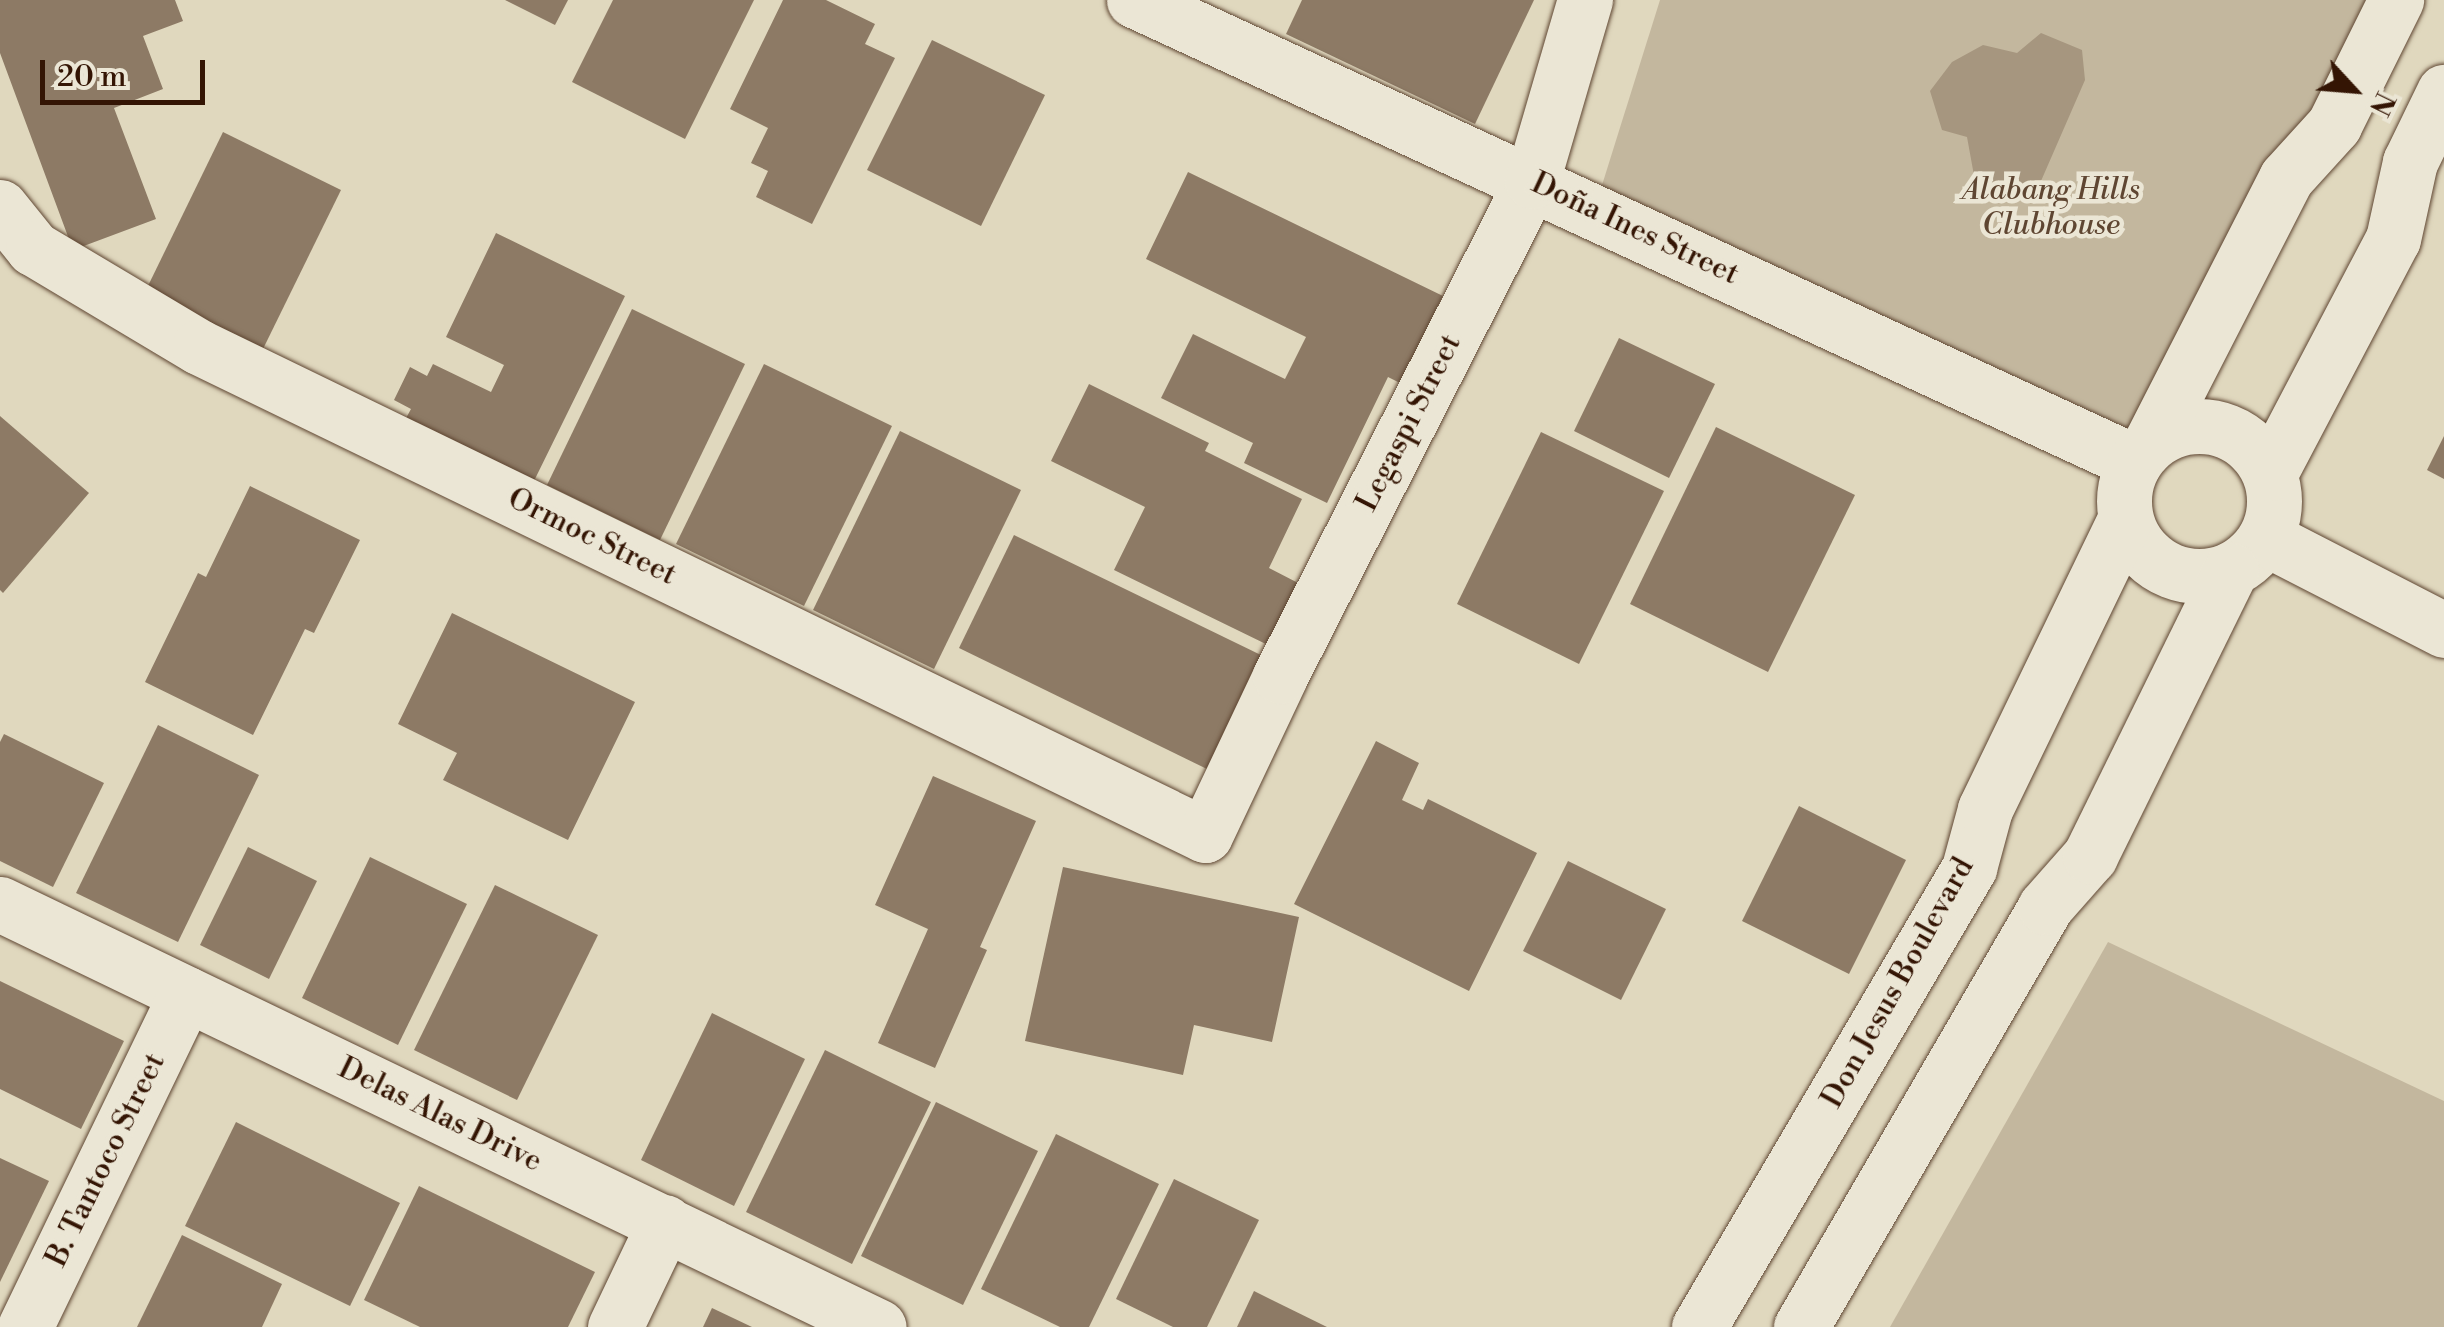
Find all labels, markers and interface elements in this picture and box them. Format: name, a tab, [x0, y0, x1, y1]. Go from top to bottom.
scale bar	[45, 40, 210, 102]
north arrow	[2304, 40, 2404, 140]
text: 20 m	[57, 58, 126, 96]
text: N	[2361, 86, 2402, 121]
street label: Doña Ines Street	[1526, 165, 1744, 293]
park label: Alabang Hills Clubhouse	[1962, 172, 2140, 242]
street label: Legaspi Street	[1349, 329, 1469, 517]
street label: Ormoc Street	[502, 481, 682, 593]
street label: Don Jesus Boulevard	[1814, 852, 1982, 1114]
street label: B. Tantoco Street	[39, 1047, 173, 1273]
street label: Delas Alas Drive	[332, 1050, 548, 1180]

